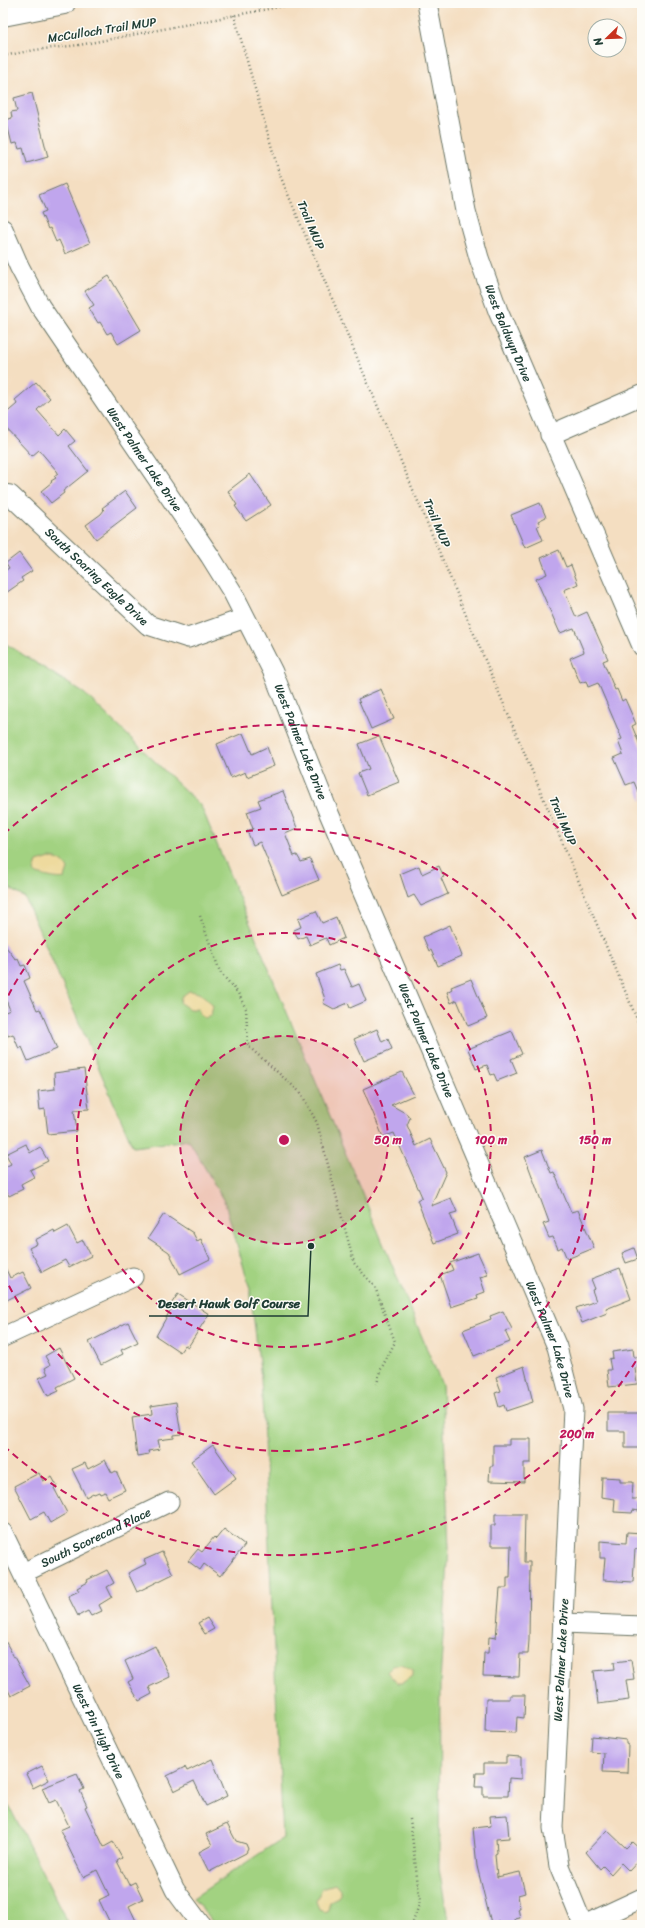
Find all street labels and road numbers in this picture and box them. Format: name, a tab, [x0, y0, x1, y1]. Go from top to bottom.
street label: McCulloch Trail MUP	[46, 11, 158, 49]
street label: Trail MUP	[291, 197, 331, 253]
street label: West Baldwyn Drive	[478, 281, 538, 385]
street label: West Palmer Lake Drive	[101, 402, 188, 517]
street label: Trail MUP	[417, 495, 457, 551]
street label: South Soaring Eagle Drive	[39, 522, 154, 631]
street label: West Palmer Lake Drive	[268, 680, 334, 803]
street label: Trail MUP	[543, 793, 583, 849]
street label: West Palmer Lake Drive	[392, 979, 460, 1102]
street label: West Palmer Lake Drive	[519, 1277, 581, 1400]
street label: South Scorecard Place	[37, 1501, 155, 1574]
street label: West Palmer Lake Drive	[547, 1598, 575, 1722]
street label: West Pin High Drive	[66, 1680, 131, 1783]

